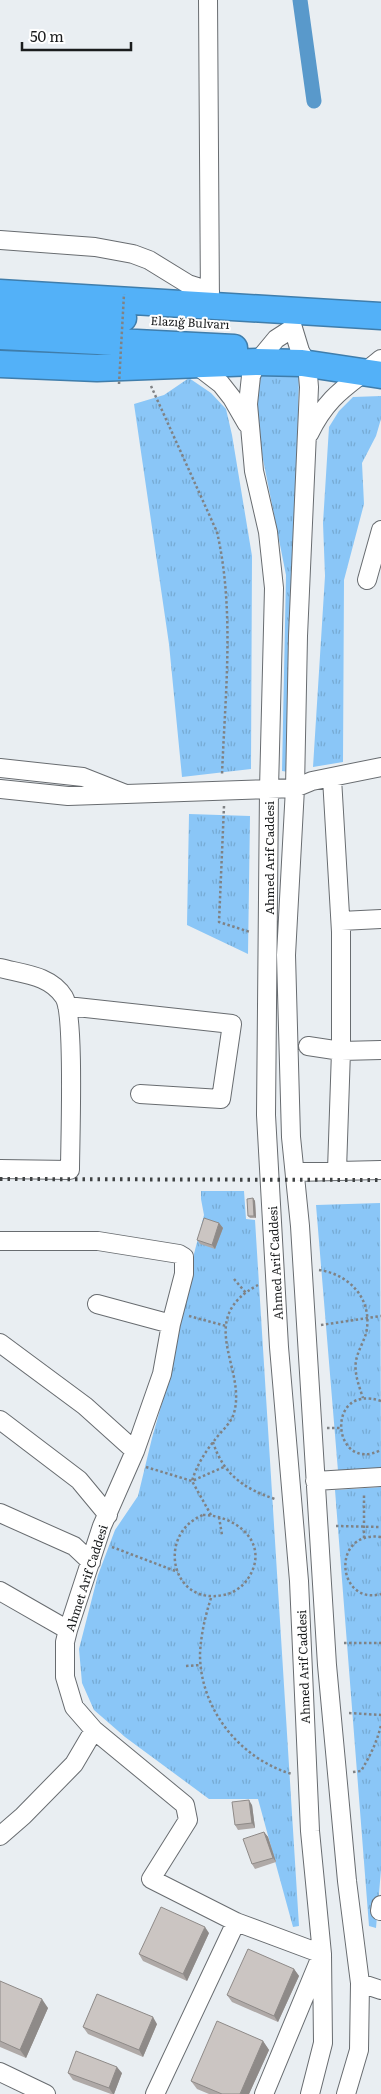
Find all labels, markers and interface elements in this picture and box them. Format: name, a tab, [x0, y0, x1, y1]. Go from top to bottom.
scale bar	[22, 20, 131, 52]
text: 50 m	[30, 24, 64, 47]
street label: Elazığ Bulvarı	[150, 311, 230, 333]
street label: Ahmed Arif Caddesi	[260, 801, 278, 915]
street label: Ahmed Arif Caddesi	[263, 1206, 287, 1320]
street label: Ahmet Arif Caddesi	[60, 1522, 112, 1634]
street label: Ahmed Arif Caddesi	[292, 1610, 314, 1724]

